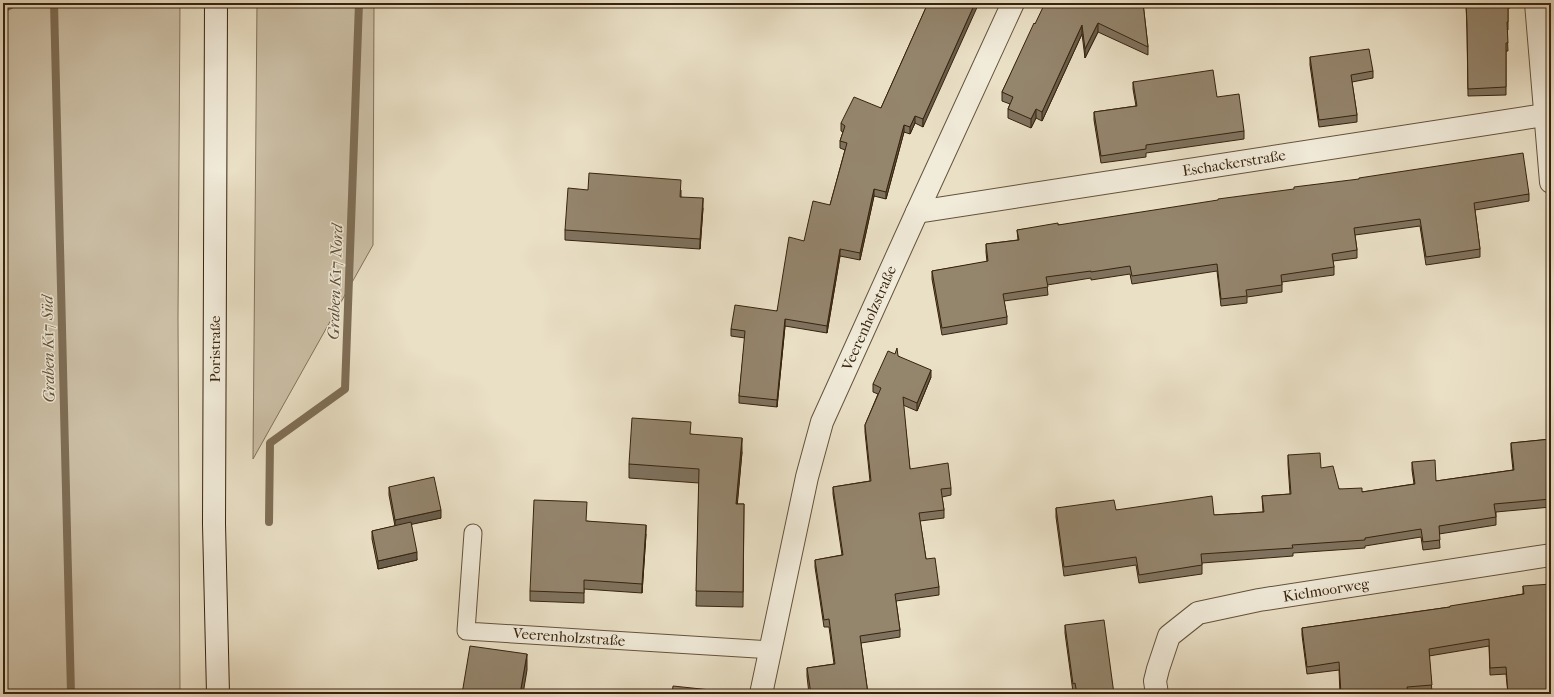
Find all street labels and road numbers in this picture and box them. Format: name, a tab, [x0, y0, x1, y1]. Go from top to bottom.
street label: Eschackerstraße	[1181, 146, 1288, 180]
street label: Veerenholzstraße	[837, 262, 900, 374]
street label: Poristraße	[206, 315, 224, 382]
street label: Kielmoorweg	[1282, 574, 1371, 606]
street label: Veerenholzstraße	[511, 624, 626, 650]

